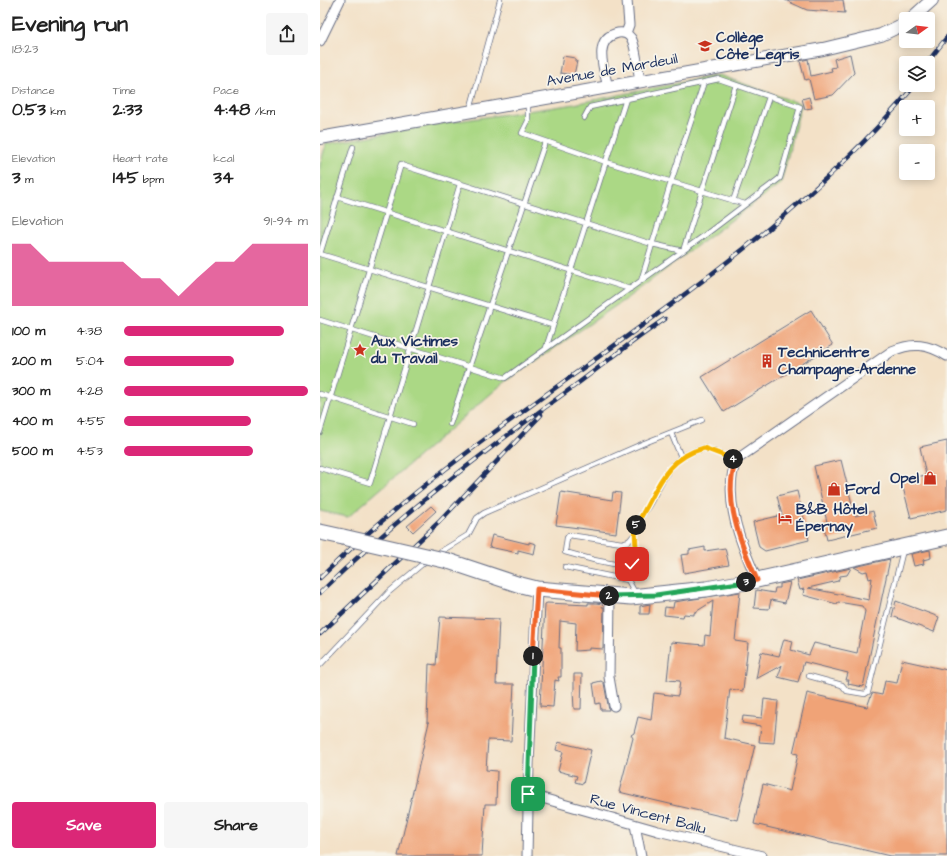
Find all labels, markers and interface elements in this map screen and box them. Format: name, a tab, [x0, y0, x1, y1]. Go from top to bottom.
text: Evening run	[12, 9, 128, 40]
north arrow	[899, 12, 935, 48]
map controls	[899, 12, 935, 180]
button: share	[266, 13, 308, 55]
place label: Collège Côte Legris	[716, 27, 800, 67]
school or university icon: Collège Côte Legris	[697, 38, 713, 54]
text: 18:23	[12, 40, 38, 58]
street label: Avenue de Mardeuil	[545, 48, 679, 92]
button: layers	[899, 56, 935, 92]
text: Distance	[12, 83, 55, 98]
text: Time	[113, 83, 136, 98]
text: Pace	[213, 83, 239, 98]
text: 0.53	[12, 98, 46, 122]
text: 2:33	[113, 98, 143, 122]
text: 4:48	[213, 98, 250, 122]
button: +	[899, 100, 935, 136]
text: km	[46, 104, 66, 119]
text: /km	[250, 104, 275, 119]
button: −	[899, 144, 935, 180]
text: Elevation	[12, 151, 55, 166]
text: Heart rate	[113, 151, 168, 166]
text: kcal	[213, 151, 234, 166]
text: 3	[12, 166, 21, 190]
text: 145	[113, 166, 138, 190]
text: 34	[213, 166, 234, 190]
text: m	[21, 172, 34, 187]
text: bpm	[138, 172, 164, 187]
text: Elevation	[12, 212, 63, 230]
text: 91–94 m	[263, 212, 308, 230]
text: 100 m	[12, 322, 45, 340]
text: 4:38	[76, 322, 102, 340]
place label: Aux Victimes du Travail	[370, 331, 459, 369]
place icon: Aux Victimes du Travail	[352, 342, 368, 358]
place label: Technicentre Champagne-Ardenne	[777, 342, 916, 382]
text: 200 m	[12, 352, 51, 370]
text: 5:04	[76, 352, 104, 370]
building icon: Technicentre Champagne-Ardenne	[759, 353, 775, 369]
text: 300 m	[12, 382, 50, 400]
text: 4:28	[76, 382, 103, 400]
text: 400 m	[12, 412, 53, 430]
text: 4:55	[76, 412, 105, 430]
text: 500 m	[12, 442, 53, 460]
text: 4:53	[76, 442, 103, 460]
pin: 4	[723, 449, 743, 469]
text: 4	[729, 451, 737, 466]
place label: Opel	[890, 468, 920, 489]
shop icon: Opel	[922, 470, 938, 486]
place label: Ford	[845, 479, 880, 500]
shop icon: Ford	[826, 481, 842, 497]
place label: B&B Hôtel Épernay	[796, 499, 868, 538]
hotel icon: B&B Hôtel Épernay	[777, 510, 793, 526]
pin: 5	[626, 515, 646, 535]
text: 5	[632, 517, 640, 532]
pin	[615, 547, 649, 581]
icon: check	[621, 553, 643, 575]
pin: 3	[736, 572, 756, 592]
text: 3	[743, 574, 749, 589]
pin: 2	[599, 586, 619, 606]
text: 2	[606, 588, 612, 603]
pin: 1	[523, 646, 543, 666]
text: 1	[532, 648, 534, 663]
pin	[511, 777, 545, 811]
icon: arrive	[517, 783, 539, 805]
street label: Rue Vincent Ballu	[588, 788, 709, 840]
button: Save	[12, 802, 156, 848]
button: Share	[164, 802, 308, 848]

